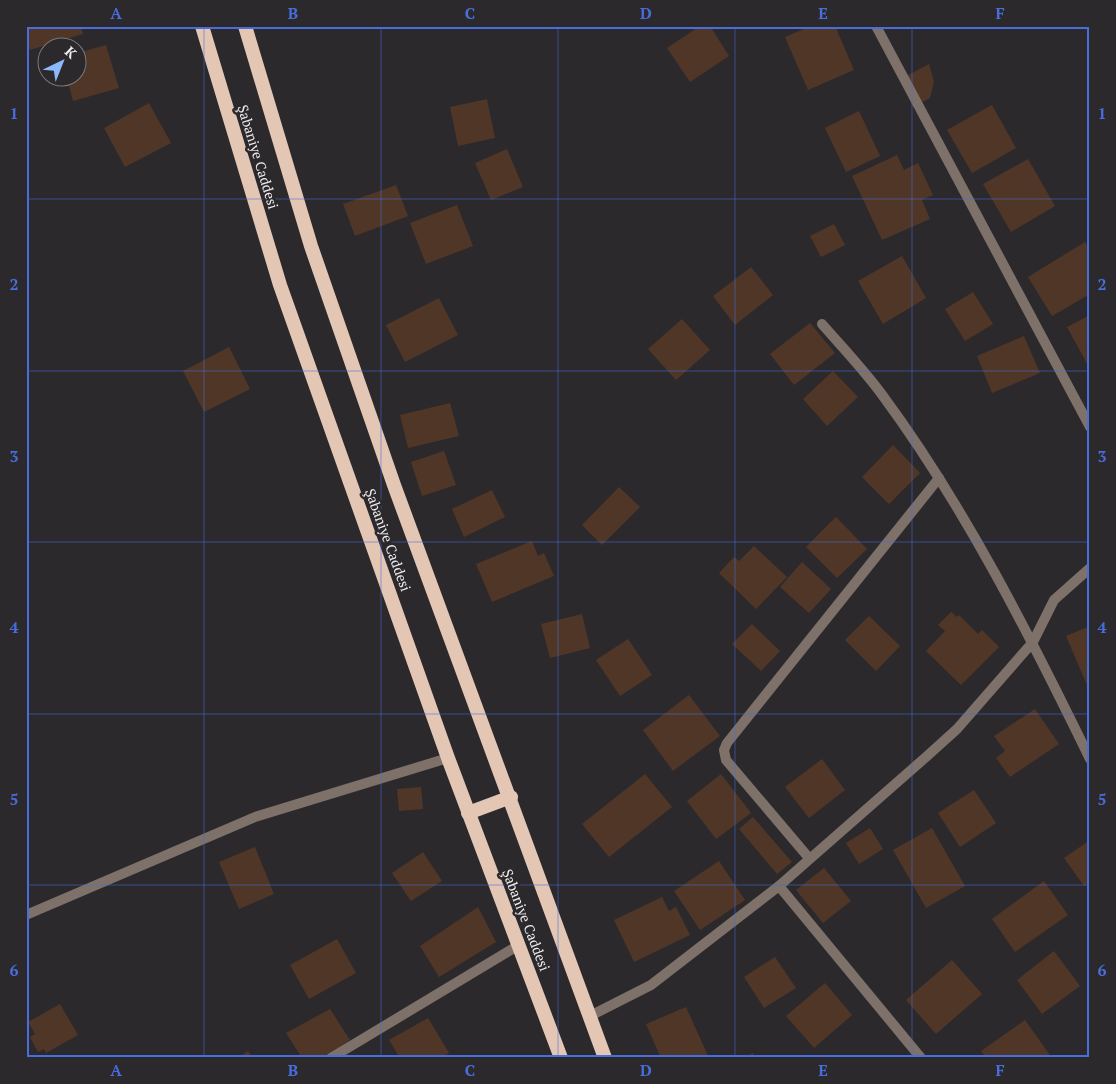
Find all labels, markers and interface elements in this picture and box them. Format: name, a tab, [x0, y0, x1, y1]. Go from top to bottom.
text: A	[110, 2, 122, 24]
text: B	[288, 2, 298, 24]
text: C	[465, 2, 475, 24]
text: D	[640, 2, 652, 24]
text: E	[818, 2, 828, 24]
text: F	[995, 2, 1005, 24]
north arrow	[38, 38, 88, 88]
text: K	[61, 42, 81, 63]
text: 1	[9, 102, 19, 124]
street label: Şabaniye Caddesi	[234, 102, 283, 211]
text: 1	[1097, 102, 1107, 124]
text: 2	[9, 273, 19, 295]
text: 2	[1097, 273, 1107, 295]
text: 3	[9, 445, 19, 467]
text: 3	[1097, 445, 1107, 467]
street label: Şabaniye Caddesi	[361, 486, 416, 594]
text: 4	[9, 616, 19, 638]
text: 4	[1097, 616, 1107, 638]
text: 5	[9, 788, 19, 810]
text: 5	[1097, 788, 1107, 810]
street label: Şabaniye Caddesi	[498, 866, 555, 974]
text: 6	[9, 959, 19, 981]
text: 6	[1097, 959, 1107, 981]
text: A	[110, 1059, 122, 1081]
text: B	[288, 1059, 298, 1081]
text: C	[465, 1059, 475, 1081]
text: D	[640, 1059, 652, 1081]
text: E	[818, 1059, 828, 1081]
text: F	[995, 1059, 1005, 1081]

